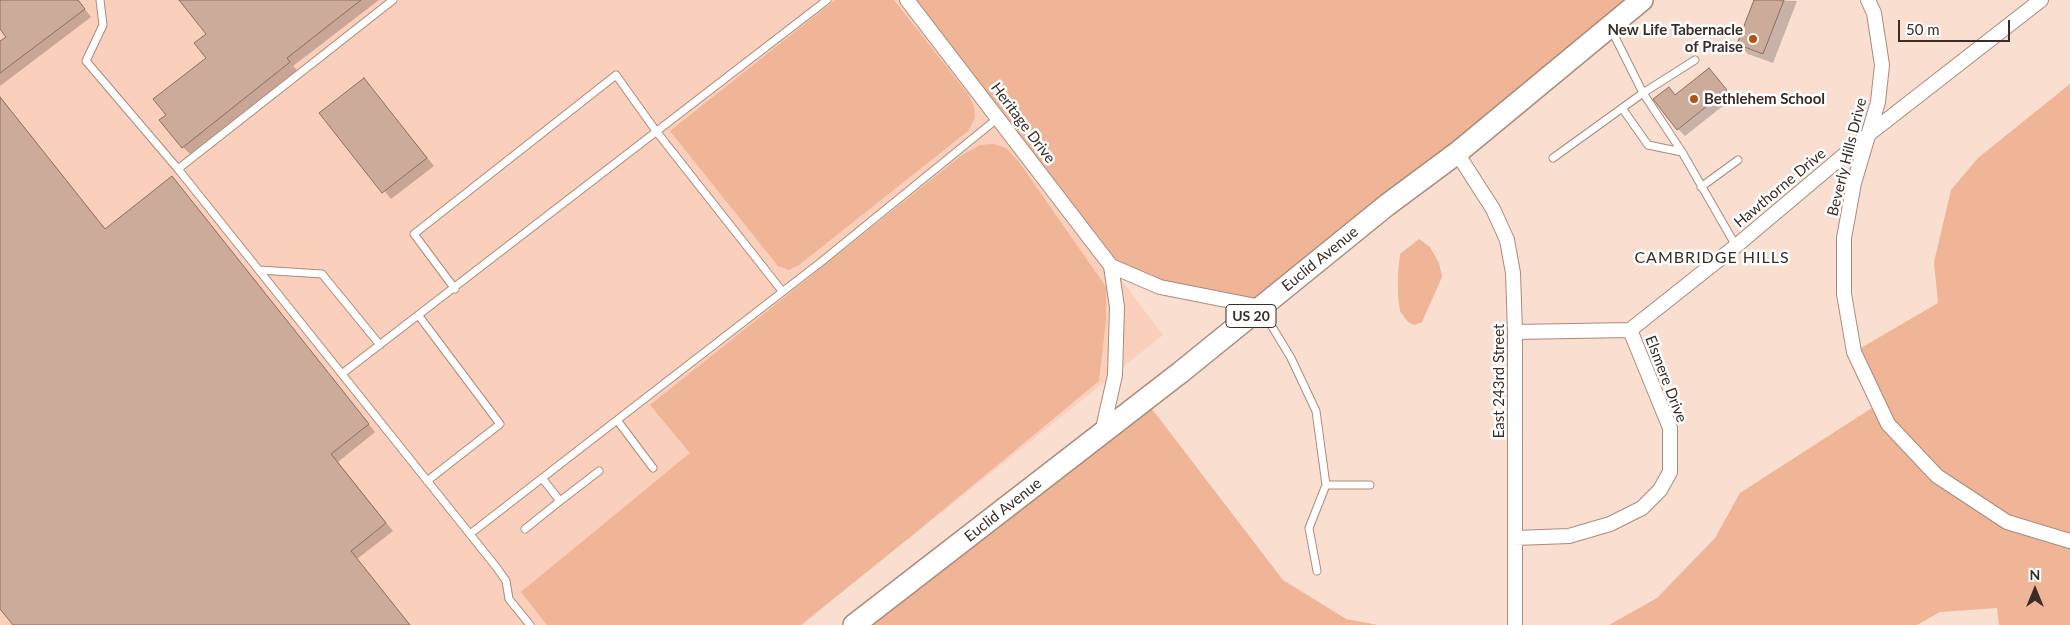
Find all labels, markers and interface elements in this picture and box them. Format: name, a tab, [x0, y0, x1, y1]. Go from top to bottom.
scale bar	[1900, 10, 2012, 42]
text: 50 m	[1906, 20, 1940, 38]
place label: New Life Tabernacle of Praise	[1608, 21, 1743, 56]
marker: New Life Tabernacle of Praise	[1747, 33, 1759, 45]
street label: Heritage Drive	[987, 79, 1059, 167]
place label: Bethlehem School	[1704, 90, 1825, 108]
marker: Bethlehem School	[1688, 93, 1700, 105]
street label: Beverly Hills Drive	[1824, 96, 1870, 218]
street label: Hawthorne Drive	[1731, 144, 1829, 232]
street label: Euclid Avenue	[1278, 223, 1362, 295]
district label: CAMBRIDGE HILLS	[1633, 248, 1791, 268]
road number: US 20	[1226, 304, 1276, 328]
street label: East 243rd Street	[1490, 324, 1508, 438]
street label: Elsmere Drive	[1641, 333, 1691, 425]
street label: Euclid Avenue	[961, 474, 1045, 546]
north arrow	[2010, 565, 2060, 615]
text: N	[2030, 566, 2040, 583]

